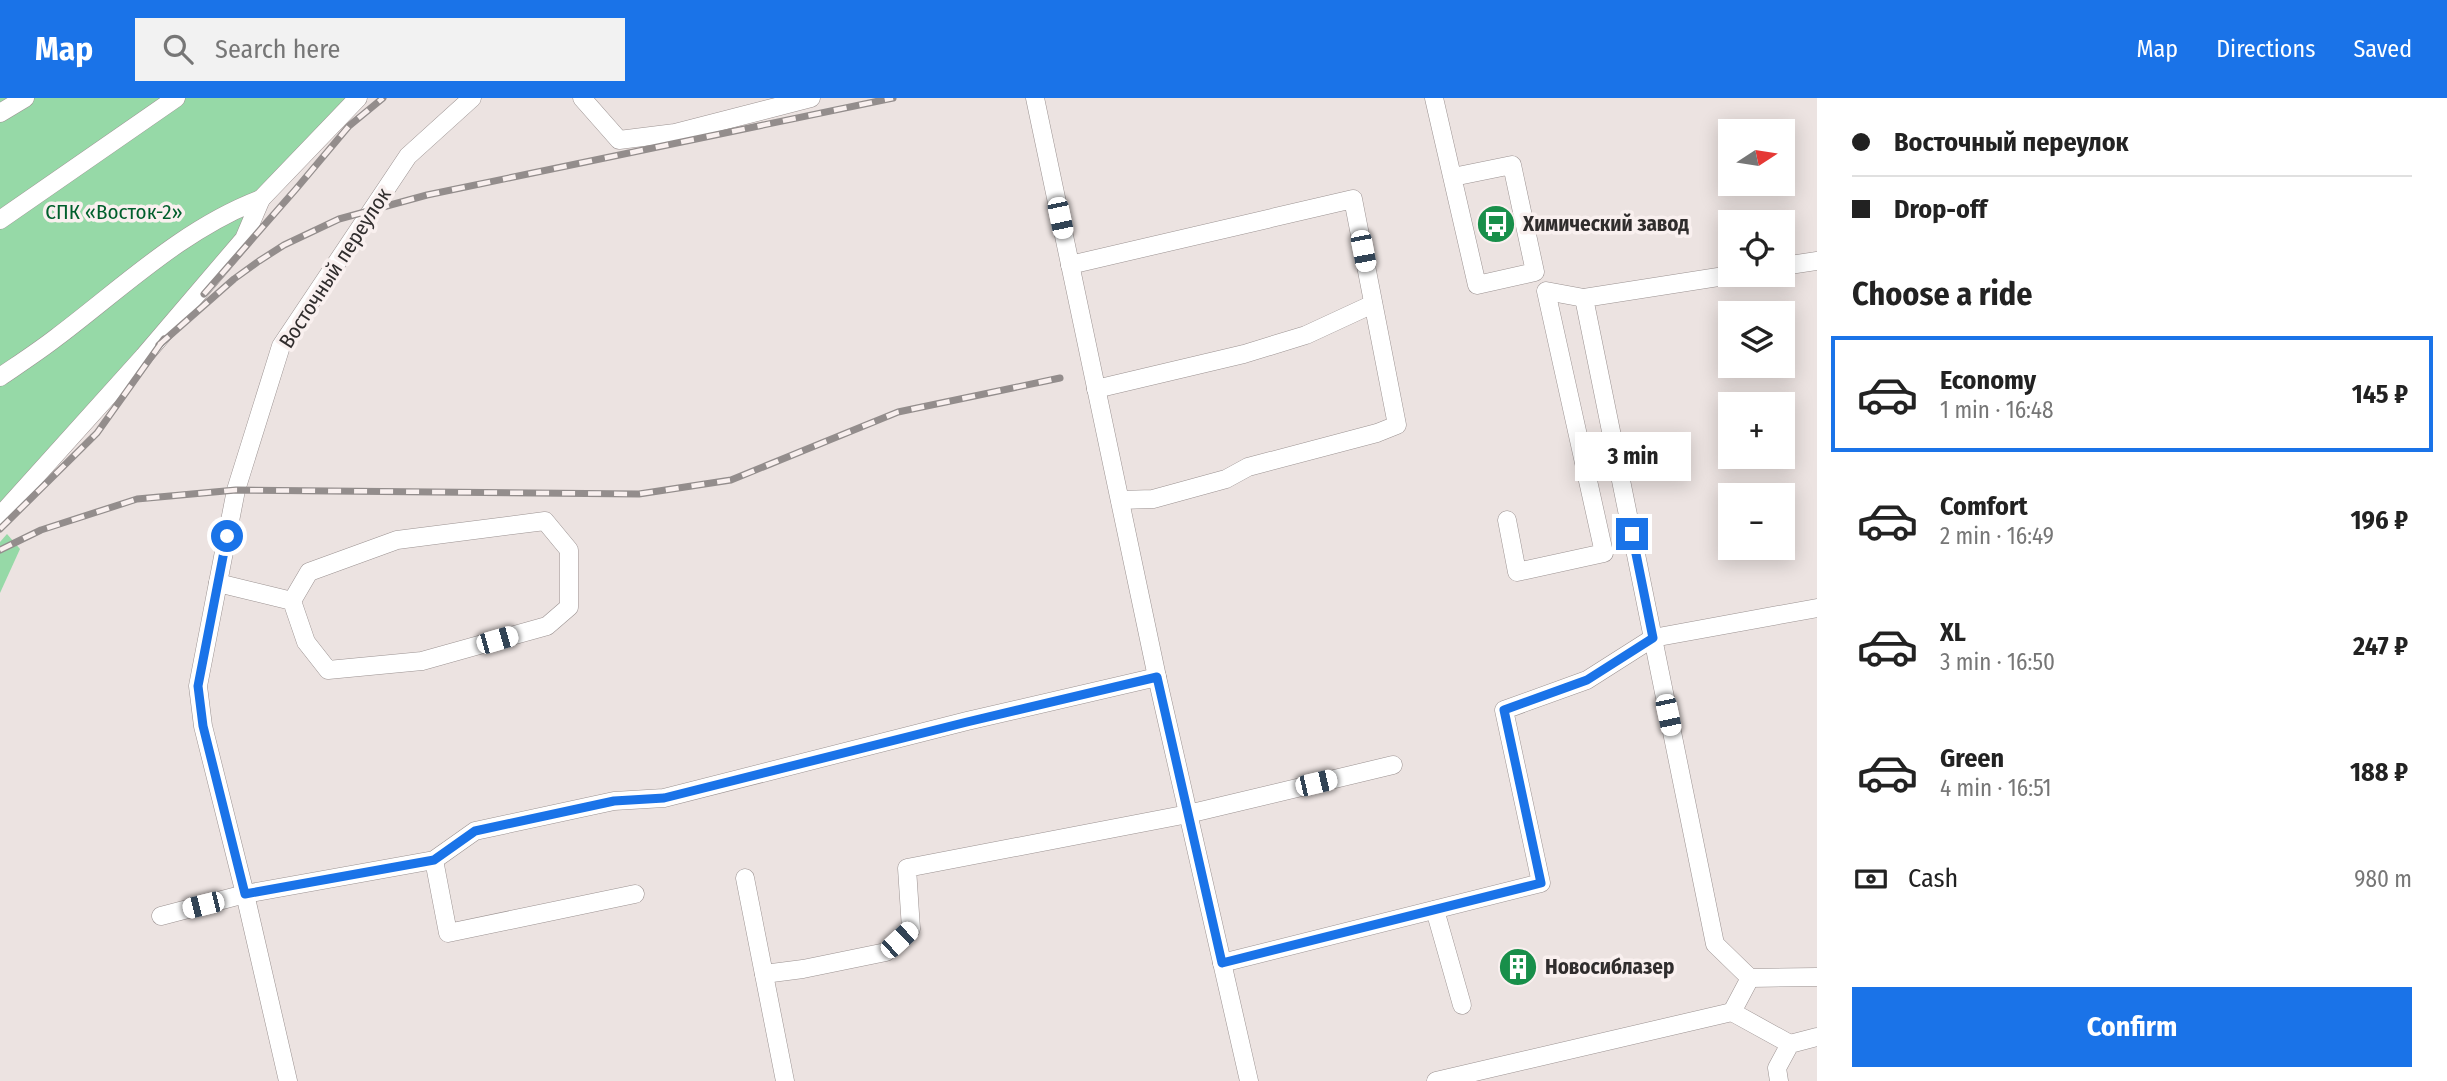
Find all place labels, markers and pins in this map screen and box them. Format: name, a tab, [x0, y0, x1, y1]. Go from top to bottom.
bus stop icon: Химический завод	[1475, 203, 1517, 245]
place label: Химический завод	[1522, 211, 1689, 237]
building icon: Новосиблазер	[1497, 946, 1539, 988]
place label: Новосиблазер	[1545, 954, 1674, 980]

